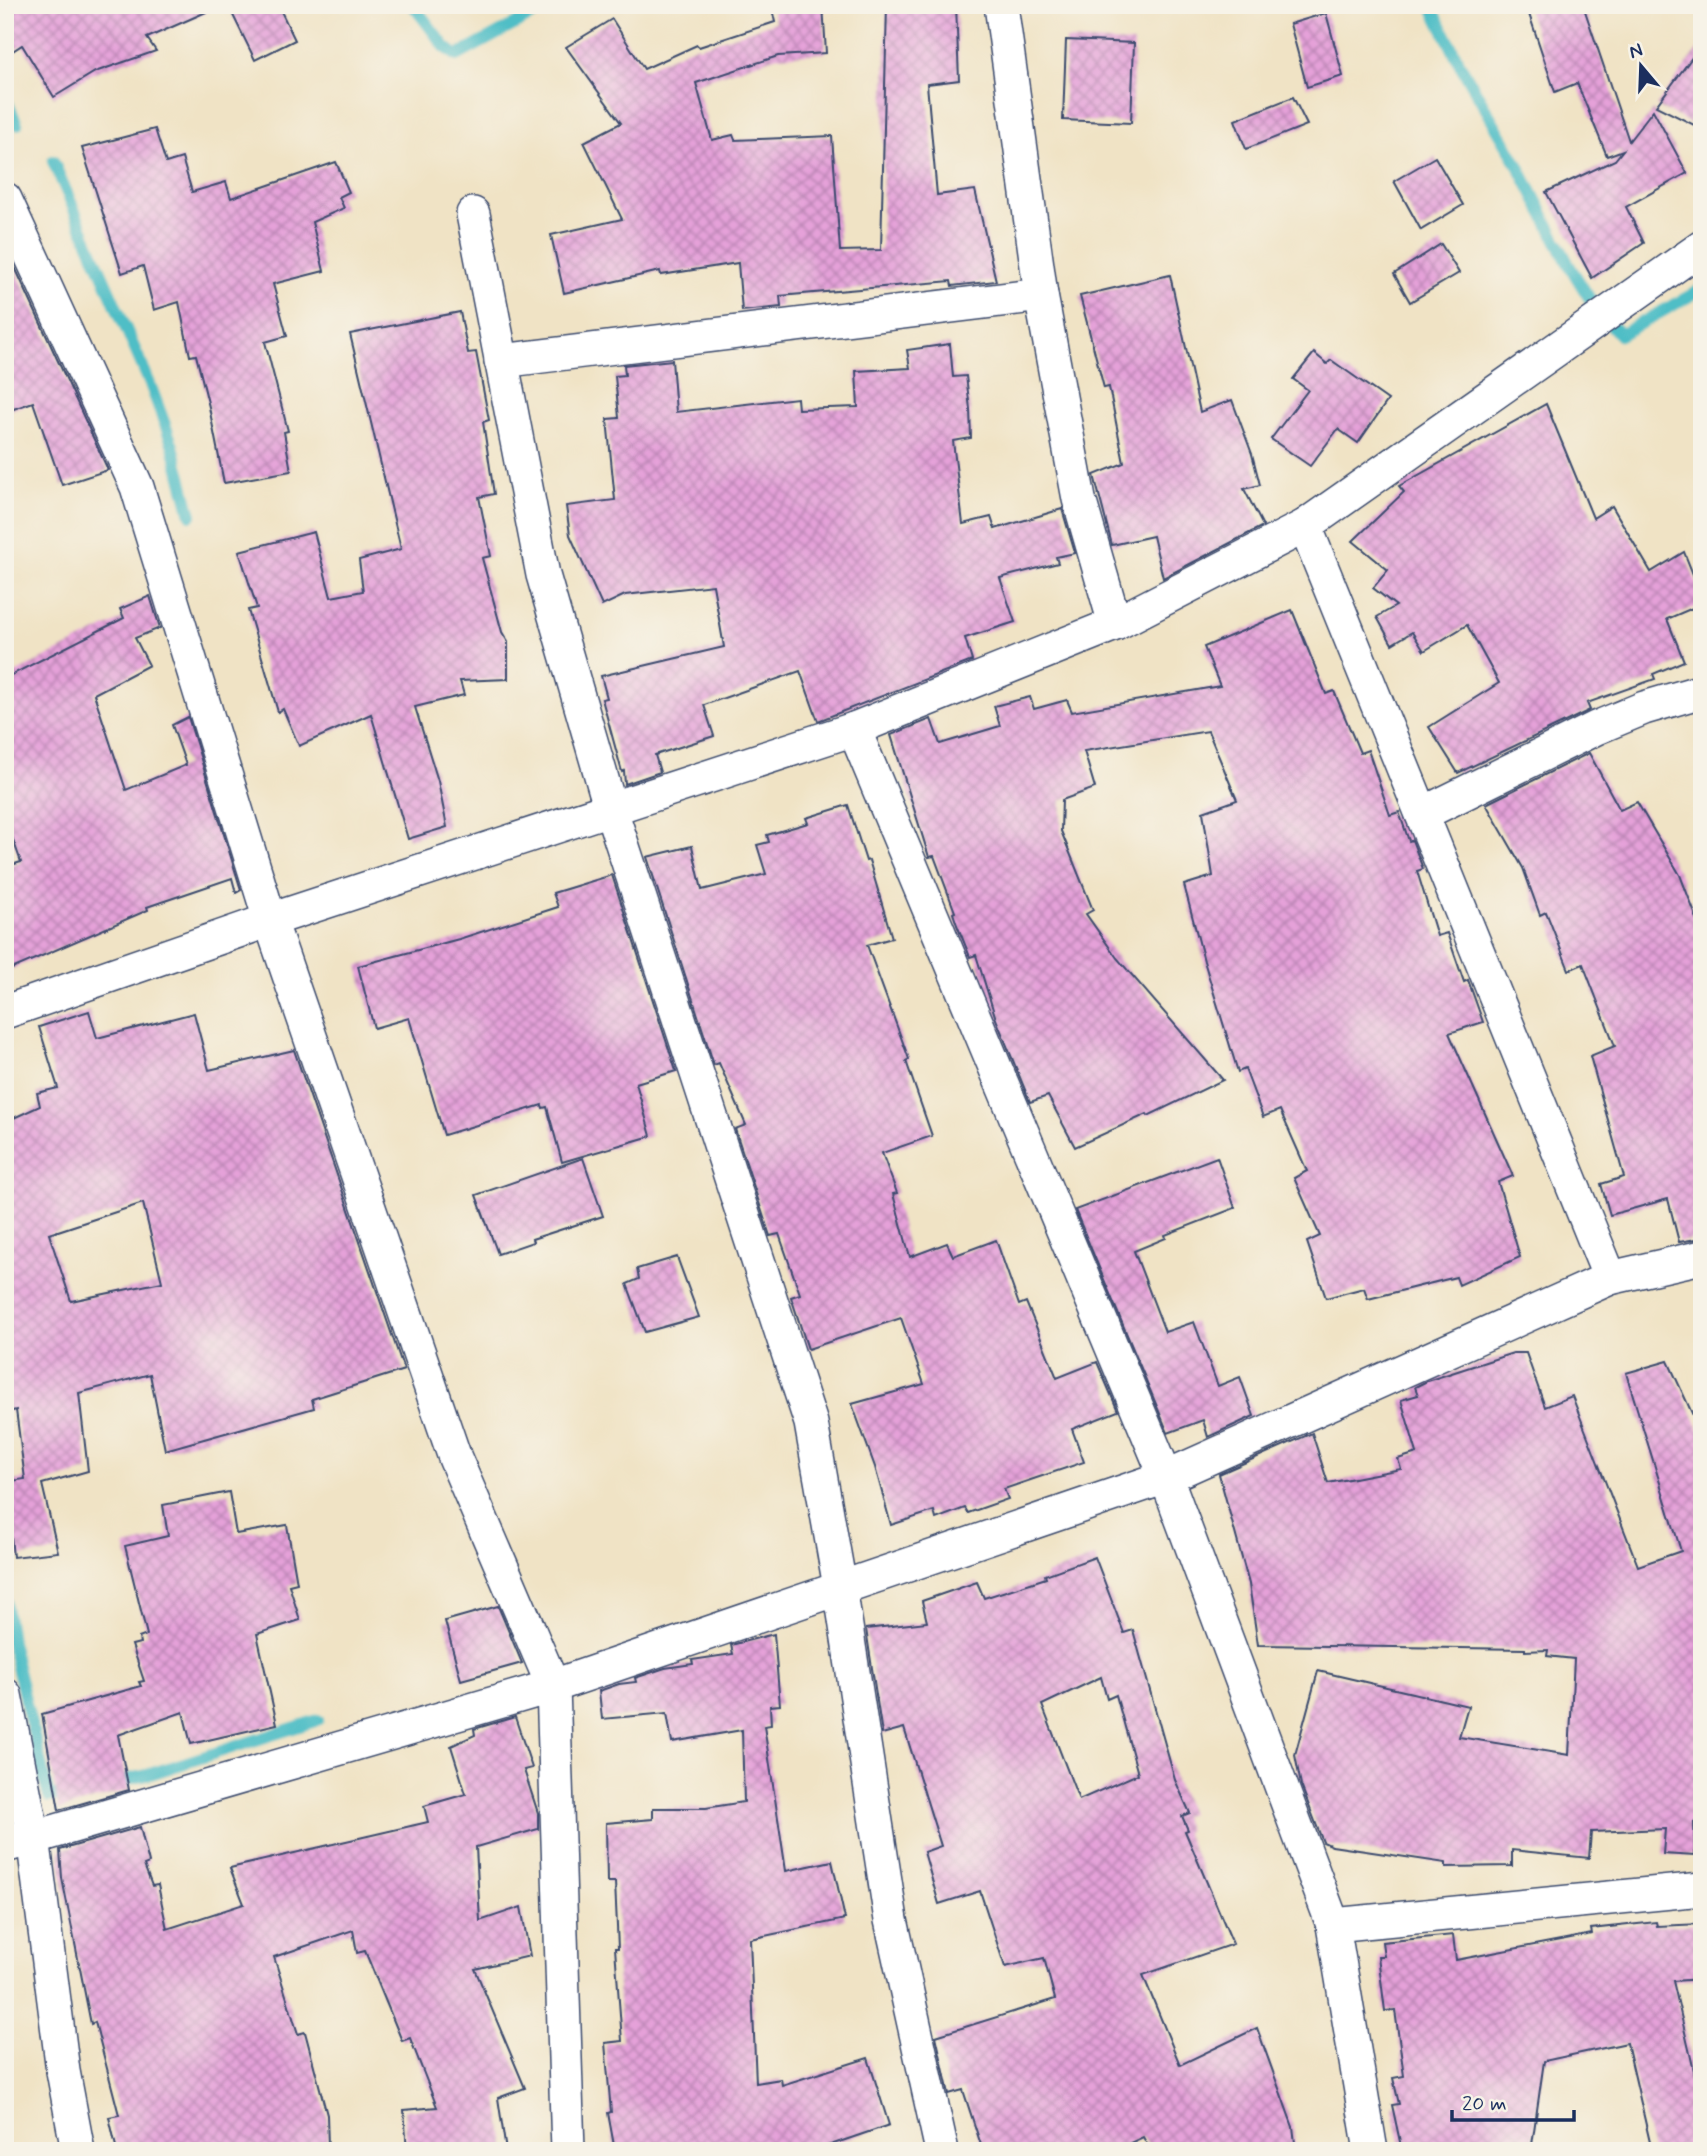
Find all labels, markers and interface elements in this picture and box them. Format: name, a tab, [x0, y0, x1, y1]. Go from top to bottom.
north arrow	[1606, 32, 1676, 102]
text: N	[1626, 37, 1646, 65]
scale bar	[1452, 2079, 1574, 2123]
text: 20 m	[1462, 2090, 1507, 2118]

